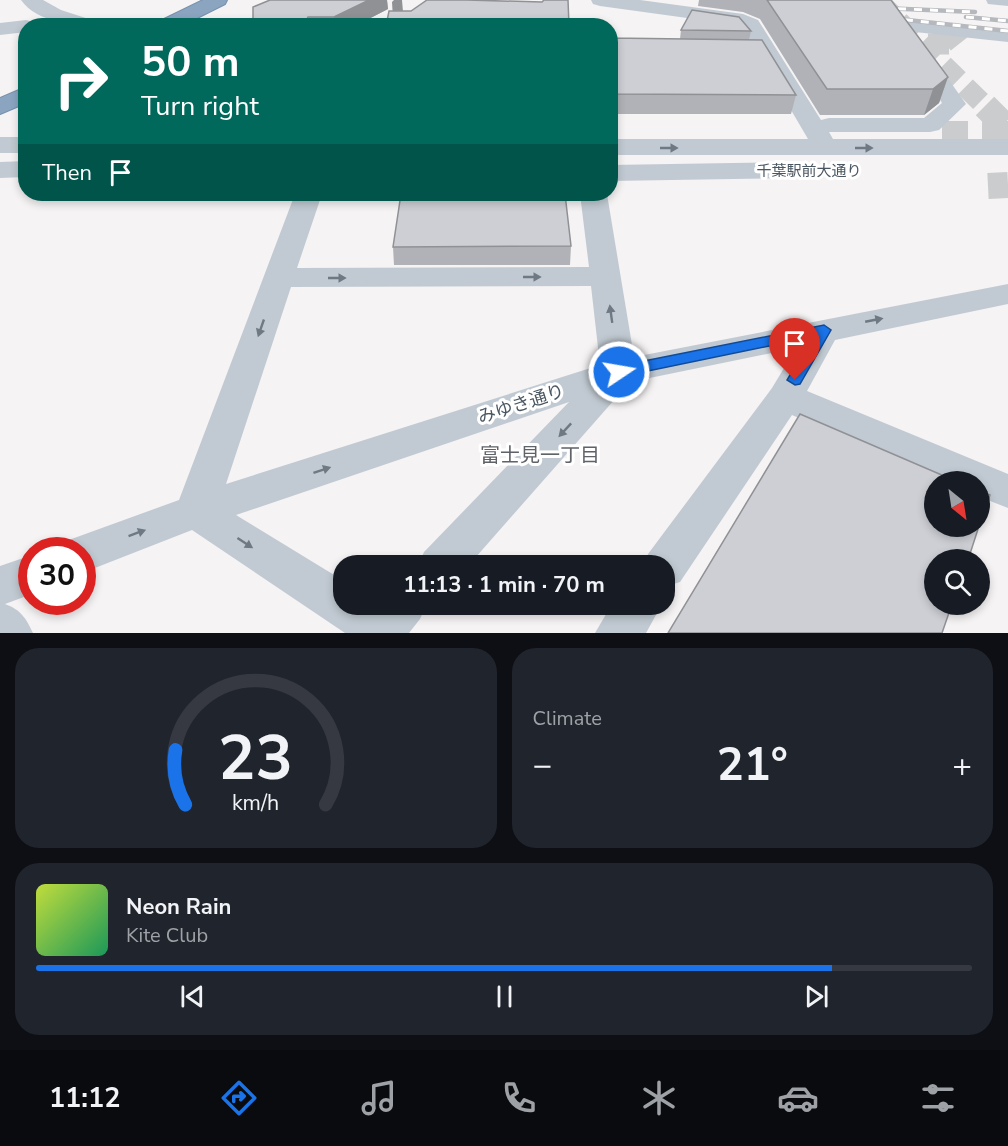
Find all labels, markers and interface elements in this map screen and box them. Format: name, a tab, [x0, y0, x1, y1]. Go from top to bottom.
text: 50 m	[141, 34, 240, 91]
icon: right	[42, 42, 120, 120]
text: Turn right	[141, 88, 259, 125]
one-way arrow	[659, 143, 678, 153]
one-way arrow	[854, 144, 873, 153]
icon: arrive	[104, 156, 137, 189]
text: Then	[42, 158, 92, 188]
street label: 千葉駅前大通り	[756, 161, 862, 181]
one-way arrow	[522, 272, 541, 282]
one-way arrow	[327, 273, 346, 283]
one-way arrow	[606, 304, 615, 323]
one-way arrow	[864, 315, 883, 324]
pin	[769, 318, 820, 380]
one-way arrow	[255, 319, 265, 337]
icon: arrive	[778, 327, 811, 360]
position arrow	[587, 340, 651, 404]
street label: みゆき通り	[474, 379, 568, 429]
one-way arrow	[559, 422, 572, 437]
district label: 富士見一丁目	[480, 442, 600, 469]
one-way arrow	[313, 465, 331, 474]
north arrow	[924, 471, 990, 537]
map controls	[924, 471, 990, 615]
one-way arrow	[128, 528, 146, 538]
speed limit sign: 30	[18, 537, 96, 615]
one-way arrow	[237, 537, 253, 548]
button: search	[924, 549, 990, 615]
text: 11:13 · 1 min · 70 m	[403, 570, 605, 600]
text: Climate	[533, 705, 602, 732]
text: 23	[218, 716, 293, 801]
text: 21°	[717, 735, 788, 796]
text: −	[533, 743, 552, 788]
text: +	[952, 743, 972, 788]
text: km/h	[232, 788, 279, 818]
text: Neon Rain	[126, 892, 231, 922]
text: Kite Club	[126, 922, 208, 949]
icon: previous	[176, 980, 209, 1013]
icon: pause	[488, 980, 521, 1013]
icon: next	[800, 980, 833, 1013]
icon: directions	[218, 1077, 260, 1119]
icon: music	[358, 1077, 400, 1119]
icon: phone	[498, 1077, 540, 1119]
icon: climate	[638, 1077, 680, 1119]
icon: car	[777, 1077, 819, 1119]
icon: filters	[917, 1077, 959, 1119]
text: 11:12	[49, 1080, 120, 1117]

